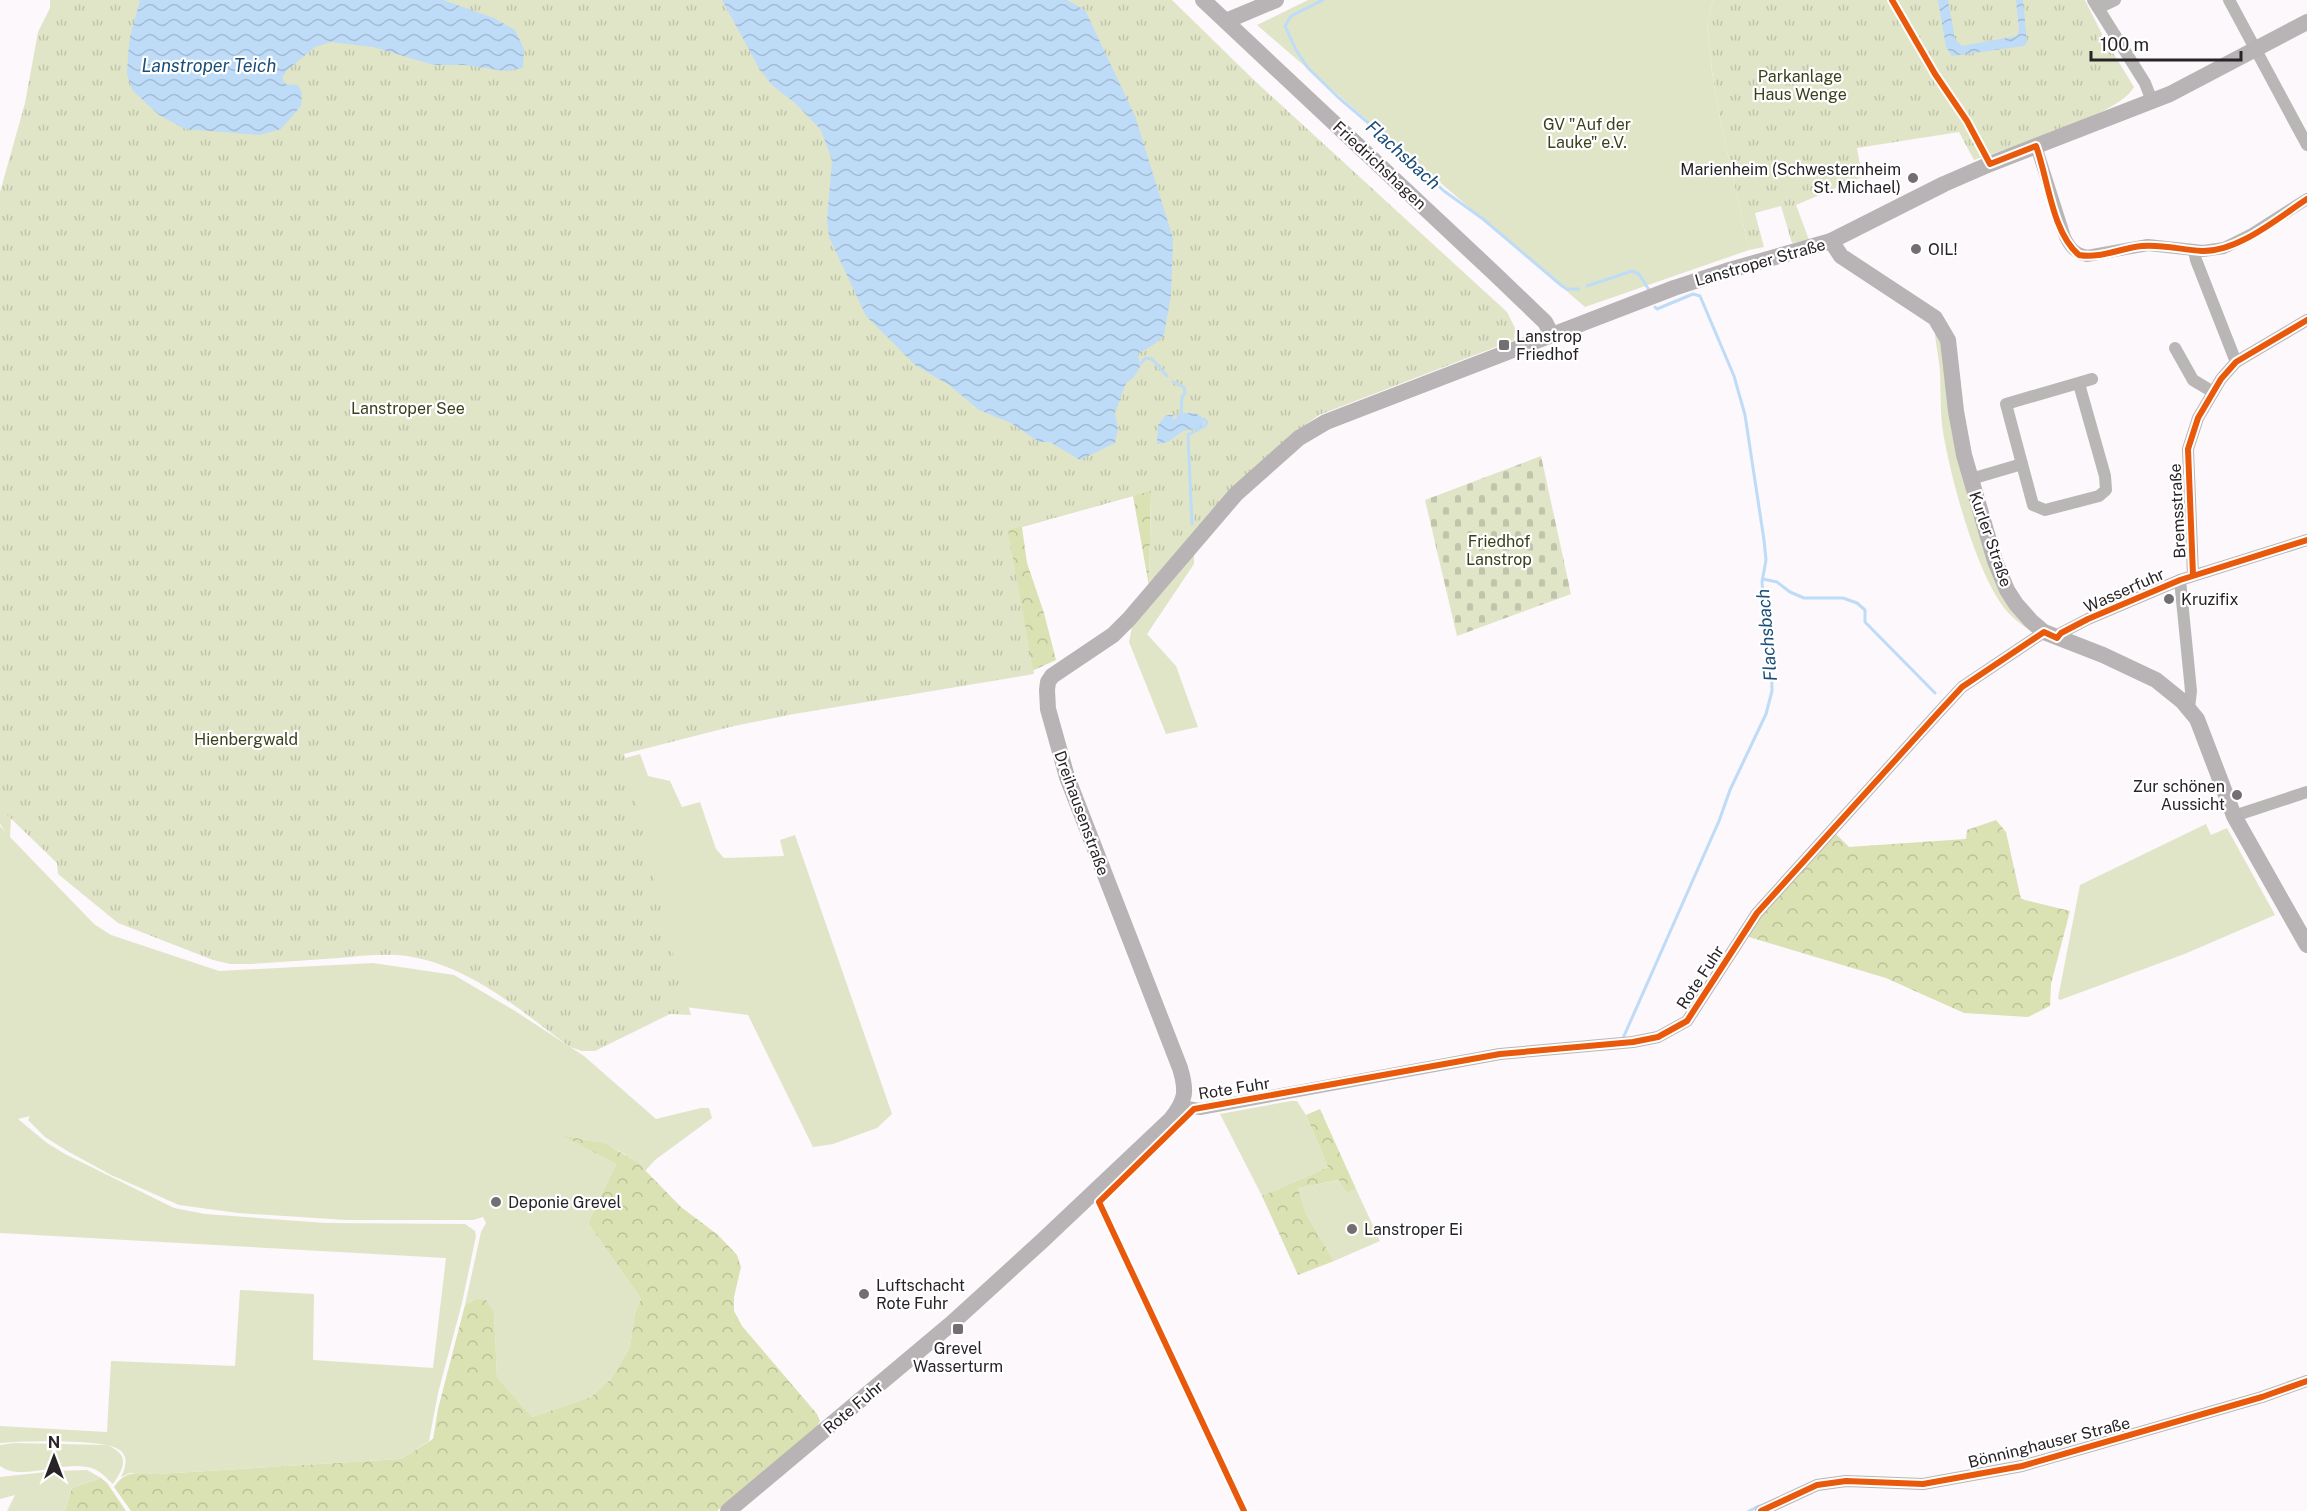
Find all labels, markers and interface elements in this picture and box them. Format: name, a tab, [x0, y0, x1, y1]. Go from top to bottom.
scale bar	[2091, 24, 2241, 62]
text: 100 m	[2100, 34, 2149, 55]
water label: Lanstroper Teich	[142, 55, 276, 76]
park label: Parkanlage Haus Wenge	[1753, 67, 1847, 104]
park label: GV "Auf der Lauke" e.V.	[1543, 115, 1631, 152]
water label: Flachsbach	[1362, 116, 1445, 193]
street label: Friedrichshagen	[1329, 117, 1430, 213]
place label: Marienheim (Schwesternheim St. Michael)	[1680, 160, 1901, 197]
marker: Marienheim (Schwesternheim St. Michael)	[1906, 171, 1920, 185]
street label: Lanstroper Straße	[1693, 235, 1828, 290]
place label: OIL!	[1928, 240, 1958, 259]
marker: OIL!	[1909, 242, 1923, 256]
place label: Lanstrop Friedhof	[1516, 327, 1582, 364]
marker: Lanstrop Friedhof	[1497, 338, 1511, 352]
park label: Lanstroper See	[351, 399, 465, 418]
street label: Bremsstraße	[2166, 463, 2189, 559]
street label: Kurler Straße	[1965, 489, 2016, 589]
park label: Friedhof Lanstrop	[1466, 532, 1532, 569]
street label: Wasserfuhr	[2081, 564, 2167, 617]
water label: Flachsbach	[1752, 588, 1781, 682]
place label: Kruzifix	[2181, 590, 2238, 609]
marker: Kruzifix	[2162, 592, 2176, 606]
park label: Hienbergwald	[194, 730, 298, 749]
street label: Dreihausenstraße	[1050, 748, 1113, 878]
place label: Zur schönen Aussicht	[2133, 777, 2225, 814]
marker: Zur schönen Aussicht	[2230, 788, 2244, 802]
street label: Rote Fuhr	[1673, 942, 1728, 1013]
street label: Rote Fuhr	[1197, 1073, 1271, 1104]
place label: Deponie Grevel	[508, 1193, 622, 1212]
marker: Deponie Grevel	[489, 1195, 503, 1209]
place label: Lanstroper Ei	[1364, 1220, 1463, 1239]
marker: Lanstroper Ei	[1345, 1222, 1359, 1236]
place label: Luftschacht Rote Fuhr	[876, 1276, 965, 1313]
marker: Luftschacht Rote Fuhr	[857, 1287, 871, 1301]
marker: Grevel Wasserturm	[951, 1322, 965, 1336]
place label: Grevel Wasserturm	[913, 1339, 1003, 1376]
street label: Rote Fuhr	[820, 1377, 887, 1438]
street label: Bönninghauser Straße	[1966, 1413, 2132, 1472]
north arrow	[24, 1427, 84, 1487]
text: N	[48, 1433, 60, 1452]

